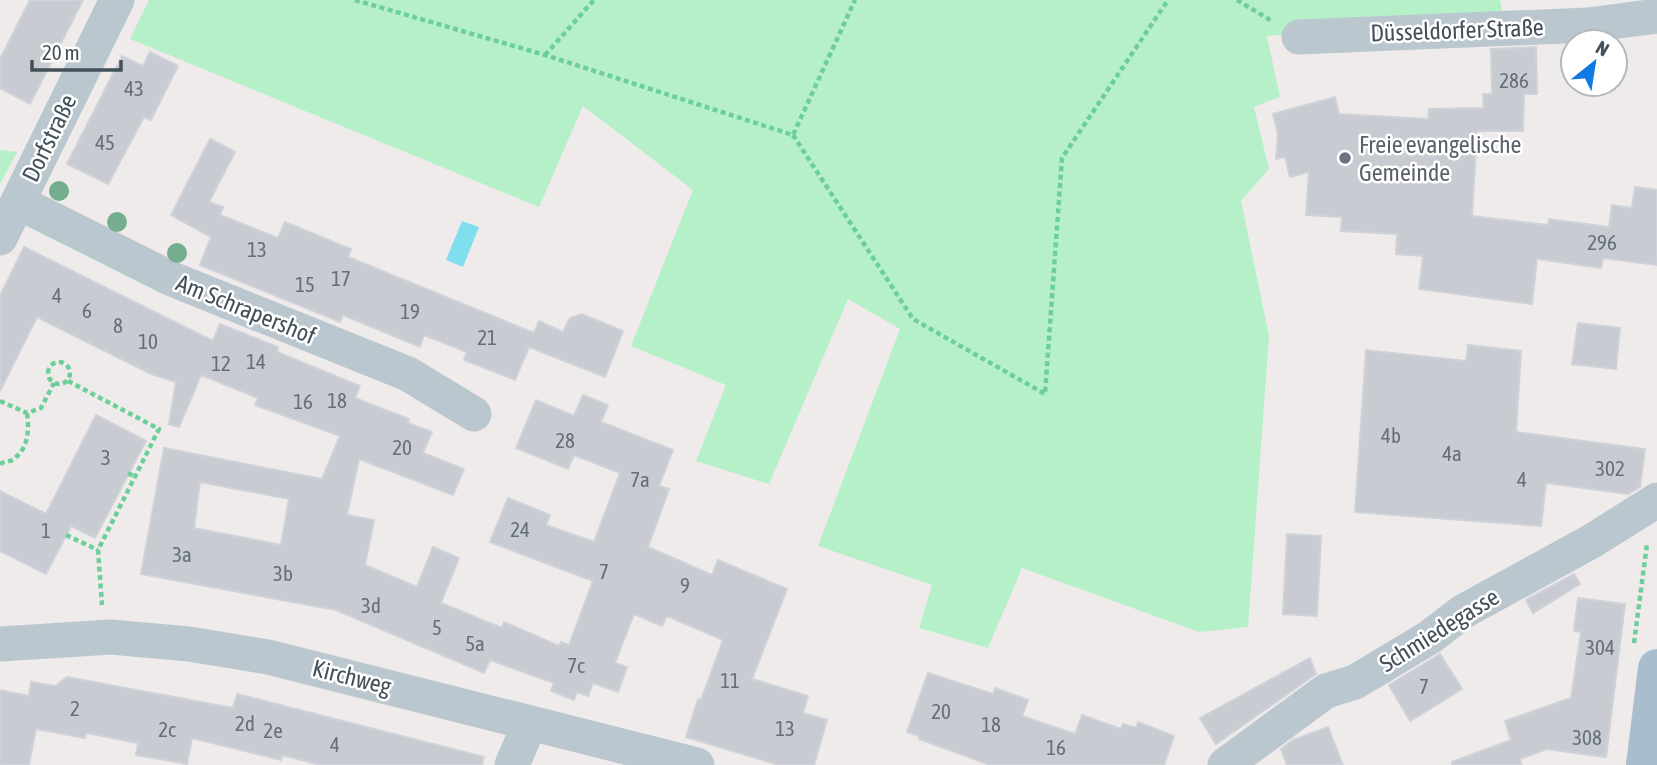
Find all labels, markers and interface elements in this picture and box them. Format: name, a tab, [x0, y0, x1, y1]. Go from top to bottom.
street label: Düsseldorfer Straße	[1370, 13, 1544, 47]
scale bar	[32, 28, 121, 72]
north arrow	[1559, 28, 1629, 98]
text: N	[1592, 36, 1613, 61]
text: 20 m	[42, 40, 80, 64]
house number: 286	[1499, 68, 1529, 92]
house number: 43	[124, 76, 144, 100]
street label: Dorfstraße	[16, 90, 82, 186]
house number: 45	[95, 130, 115, 154]
place label: Freie evangelische Gemeinde	[1359, 131, 1521, 186]
marker: Freie evangelische Gemeinde	[1337, 150, 1353, 166]
house number: 296	[1587, 230, 1617, 254]
house number: 13	[247, 237, 267, 261]
house number: 17	[331, 266, 351, 290]
street label: Am Schrapershof	[172, 269, 320, 349]
house number: 15	[295, 272, 315, 296]
house number: 4	[52, 283, 62, 307]
house number: 6	[82, 298, 92, 322]
house number: 19	[400, 299, 420, 323]
house number: 8	[113, 313, 123, 337]
house number: 21	[477, 325, 497, 349]
house number: 10	[138, 329, 158, 353]
house number: 14	[246, 349, 266, 373]
house number: 12	[211, 351, 231, 375]
house number: 18	[327, 388, 347, 412]
house number: 16	[293, 389, 313, 413]
house number: 4b	[1381, 423, 1401, 447]
house number: 28	[555, 428, 575, 452]
house number: 20	[392, 435, 412, 459]
house number: 4a	[1442, 441, 1462, 465]
house number: 3	[101, 445, 111, 469]
house number: 302	[1595, 456, 1625, 480]
house number: 7a	[630, 467, 650, 491]
house number: 4	[1517, 467, 1527, 491]
house number: 24	[510, 517, 530, 541]
house number: 1	[41, 518, 51, 542]
house number: 3a	[172, 542, 192, 566]
house number: 7	[599, 559, 609, 583]
house number: 3b	[273, 561, 293, 585]
house number: 9	[680, 573, 690, 597]
street label: Schmiedegasse	[1374, 583, 1504, 677]
house number: 3d	[361, 593, 381, 617]
house number: 5	[432, 615, 442, 639]
house number: 5a	[465, 631, 485, 655]
house number: 304	[1585, 635, 1615, 659]
house number: 7c	[567, 653, 585, 677]
street label: Kirchweg	[310, 654, 395, 700]
house number: 11	[720, 668, 740, 692]
house number: 7	[1419, 674, 1429, 698]
house number: 2	[70, 696, 80, 720]
house number: 20	[931, 699, 951, 723]
house number: 2d	[235, 711, 255, 735]
house number: 18	[981, 712, 1001, 736]
house number: 13	[775, 716, 795, 740]
house number: 2c	[158, 717, 176, 741]
house number: 2e	[263, 718, 283, 742]
house number: 308	[1572, 725, 1602, 749]
house number: 4	[330, 732, 340, 756]
house number: 16	[1046, 735, 1066, 759]

